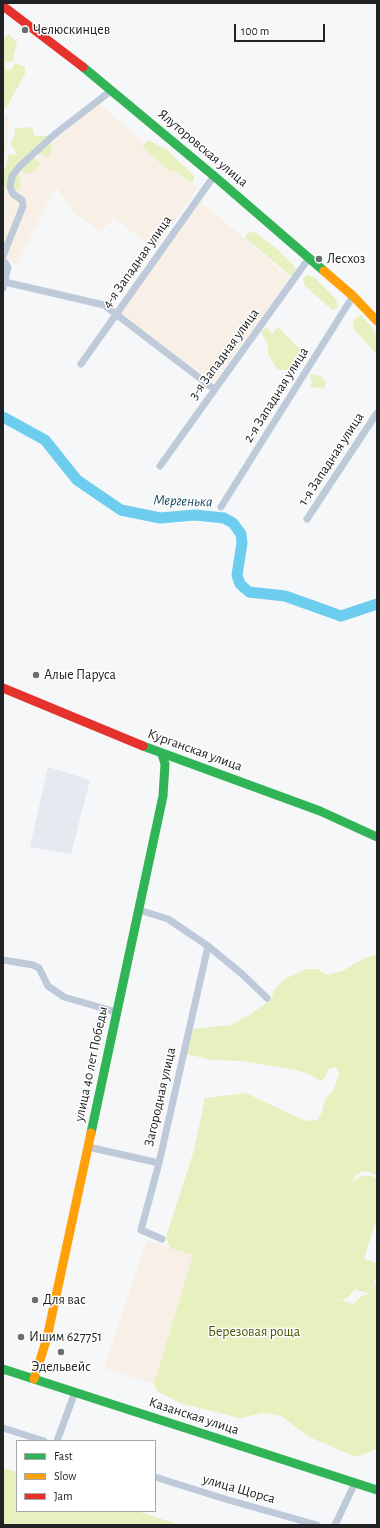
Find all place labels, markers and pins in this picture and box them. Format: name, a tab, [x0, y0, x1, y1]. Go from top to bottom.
place label: Челюскинцев	[33, 22, 110, 38]
marker: Челюскинцев	[20, 25, 30, 35]
place label: Лесхоз	[327, 251, 365, 267]
marker: Лесхоз	[314, 254, 324, 264]
place label: Алые Паруса	[44, 667, 116, 683]
marker: Алые Паруса	[31, 670, 41, 680]
place label: Для вас	[43, 1292, 86, 1308]
marker: Для вас	[30, 1295, 40, 1305]
place label: Ишим 627751	[29, 1329, 102, 1345]
marker: Ишим 627751	[16, 1332, 26, 1342]
marker: Эдельвейс	[56, 1347, 66, 1357]
place label: Эдельвейс	[31, 1359, 91, 1375]

